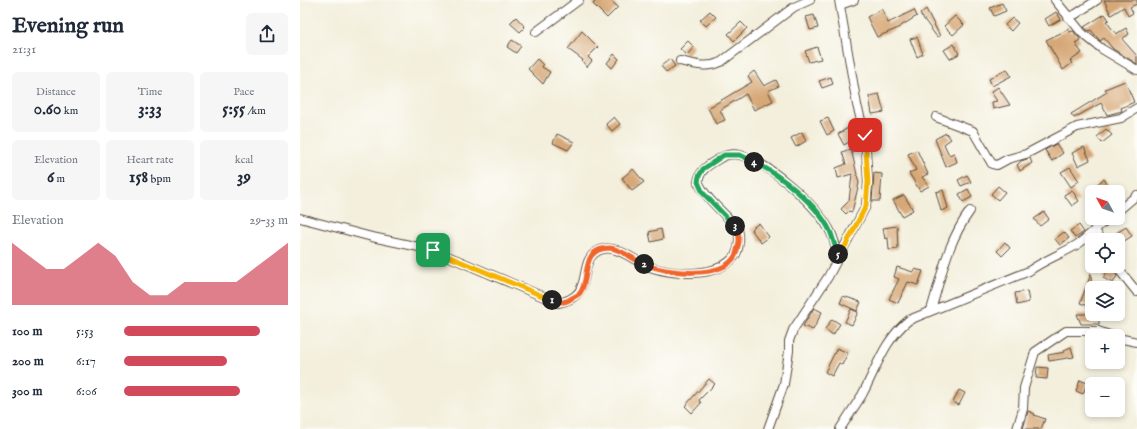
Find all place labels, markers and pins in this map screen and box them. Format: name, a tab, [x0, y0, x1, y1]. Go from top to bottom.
pin	[848, 118, 882, 152]
pin: 4	[744, 152, 764, 172]
pin: 3	[725, 216, 745, 236]
pin	[416, 233, 450, 267]
pin: 5	[828, 244, 848, 264]
pin: 2	[634, 254, 654, 274]
pin: 1	[542, 290, 562, 310]

